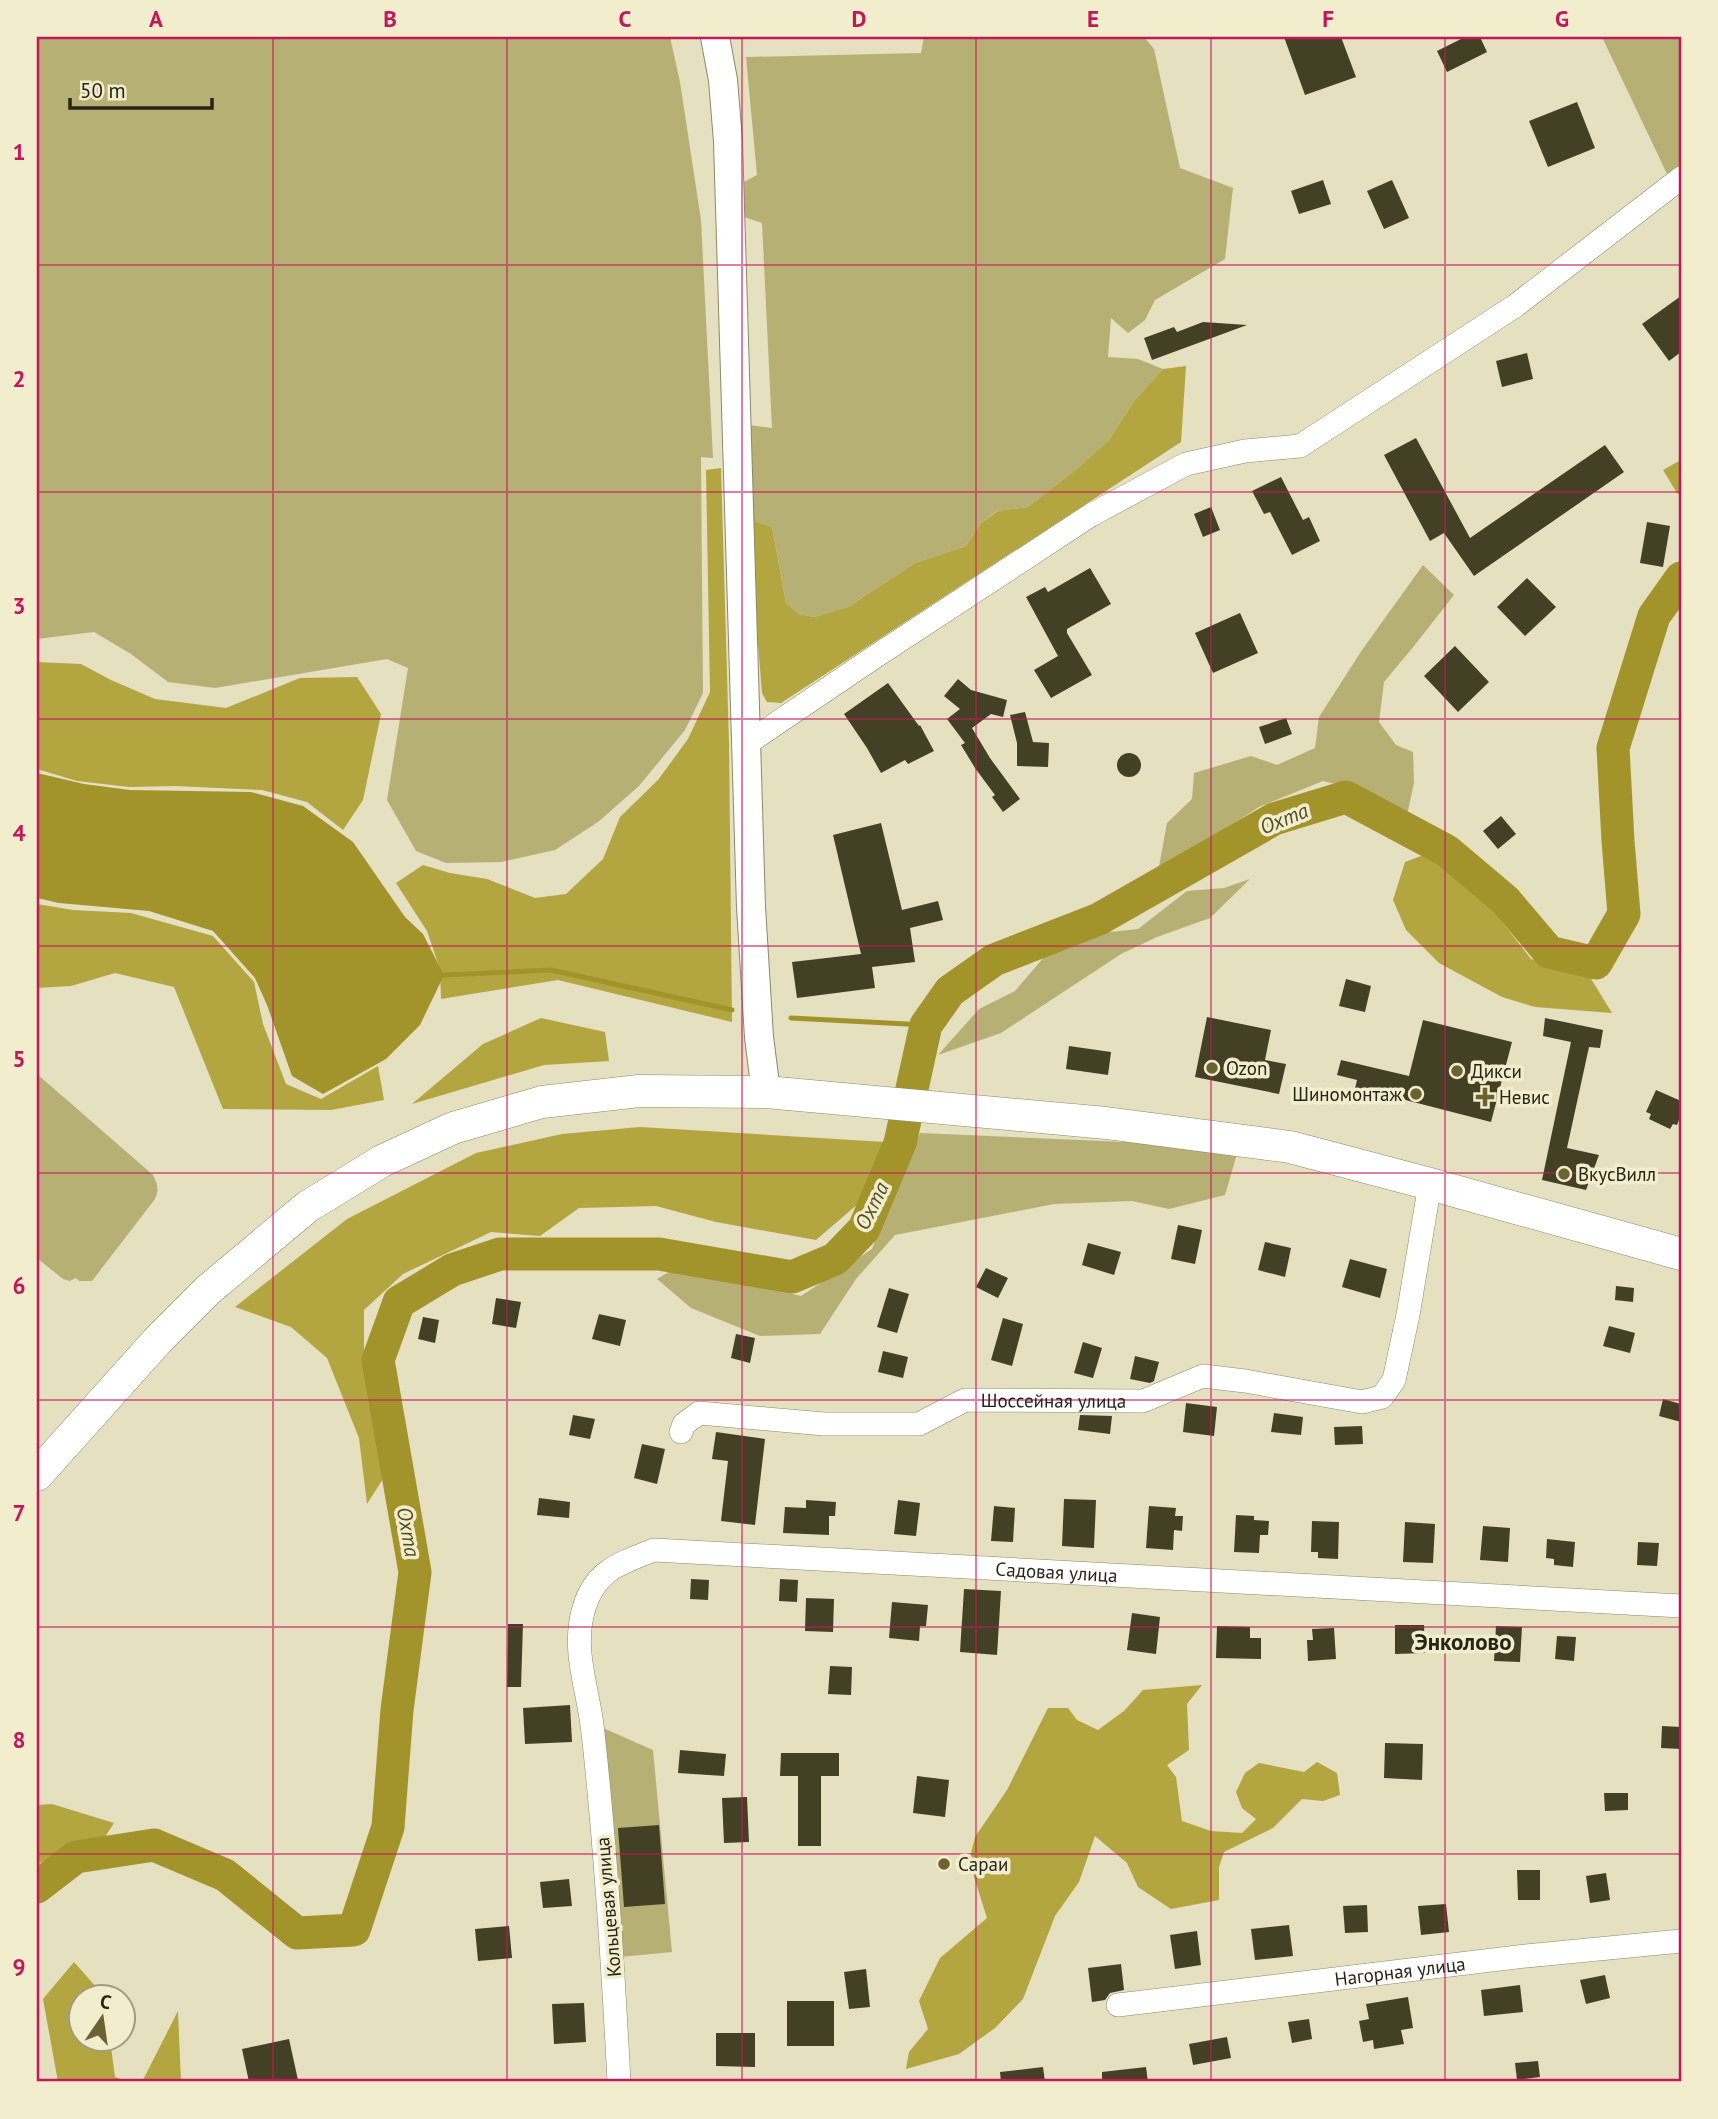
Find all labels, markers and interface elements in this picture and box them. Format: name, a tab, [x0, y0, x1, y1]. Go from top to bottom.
text: A	[149, 4, 163, 33]
text: B	[383, 4, 397, 33]
text: C	[619, 4, 632, 33]
text: D	[852, 4, 866, 33]
text: E	[1087, 4, 1099, 33]
text: F	[1322, 4, 1334, 33]
text: G	[1555, 4, 1569, 33]
scale bar	[70, 66, 212, 110]
text: 50 m	[80, 77, 126, 104]
text: 1	[12, 137, 26, 166]
text: 2	[12, 364, 26, 393]
text: 3	[12, 591, 26, 620]
water label: Охта	[1256, 796, 1313, 840]
text: 4	[12, 818, 26, 847]
text: 5	[12, 1044, 26, 1073]
place label: Ozon	[1226, 1056, 1267, 1080]
place label: Дикси	[1471, 1059, 1522, 1083]
marker: Ozon	[1204, 1060, 1220, 1076]
marker: Дикси	[1449, 1063, 1465, 1079]
place label: Шиномонтаж	[1292, 1082, 1402, 1106]
place label: Невис	[1499, 1085, 1550, 1109]
marker: Шиномонтаж	[1408, 1086, 1424, 1102]
marker: Невис	[1477, 1089, 1493, 1105]
place label: ВкусВилл	[1578, 1162, 1656, 1186]
marker: ВкусВилл	[1556, 1166, 1572, 1182]
water label: Охта	[848, 1177, 895, 1234]
text: 6	[12, 1271, 26, 1300]
street label: Шоссейная улица	[981, 1388, 1126, 1413]
text: 7	[12, 1498, 26, 1527]
water label: Охта	[391, 1505, 426, 1560]
street label: Садовая улица	[995, 1557, 1118, 1587]
district label: Энколово	[1414, 1627, 1512, 1656]
text: 8	[12, 1725, 26, 1754]
street label: Кольцевая улица	[590, 1836, 626, 1978]
place label: Сараи	[958, 1852, 1008, 1876]
marker: Сараи	[936, 1856, 952, 1872]
street label: Нагорная улица	[1333, 1951, 1467, 1991]
text: 9	[12, 1952, 26, 1981]
north arrow	[66, 1982, 136, 2052]
text: С	[98, 1989, 114, 2014]

